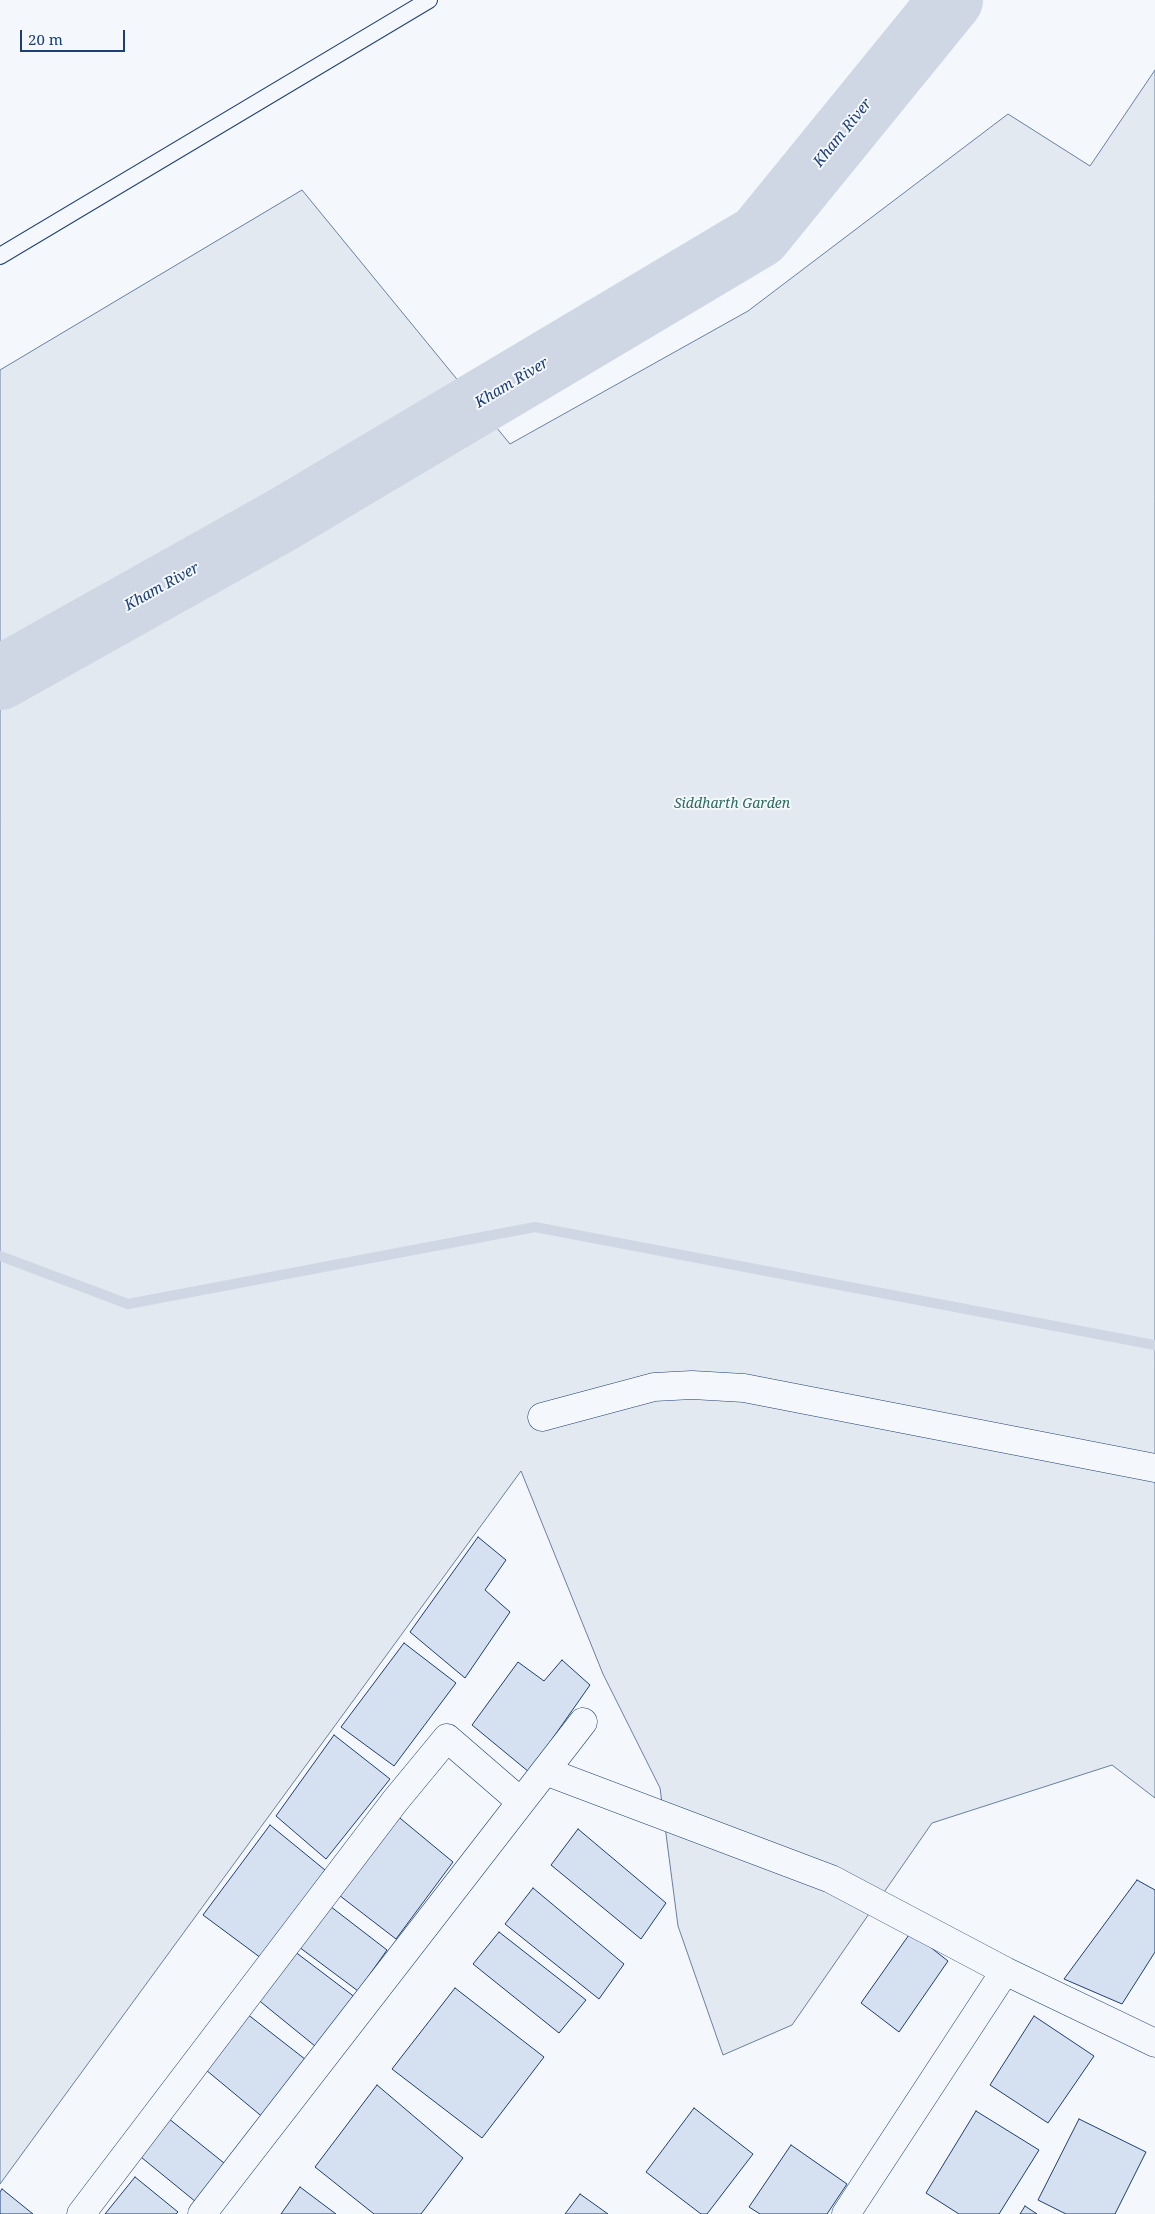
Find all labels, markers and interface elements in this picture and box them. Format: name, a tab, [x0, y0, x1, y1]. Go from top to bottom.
scale bar	[22, 20, 128, 52]
text: 20 m	[28, 29, 63, 49]
water label: Kham River	[810, 95, 876, 171]
water label: Kham River	[472, 354, 552, 412]
water label: Kham River	[122, 559, 202, 615]
park label: Siddharth Garden	[674, 796, 790, 812]

